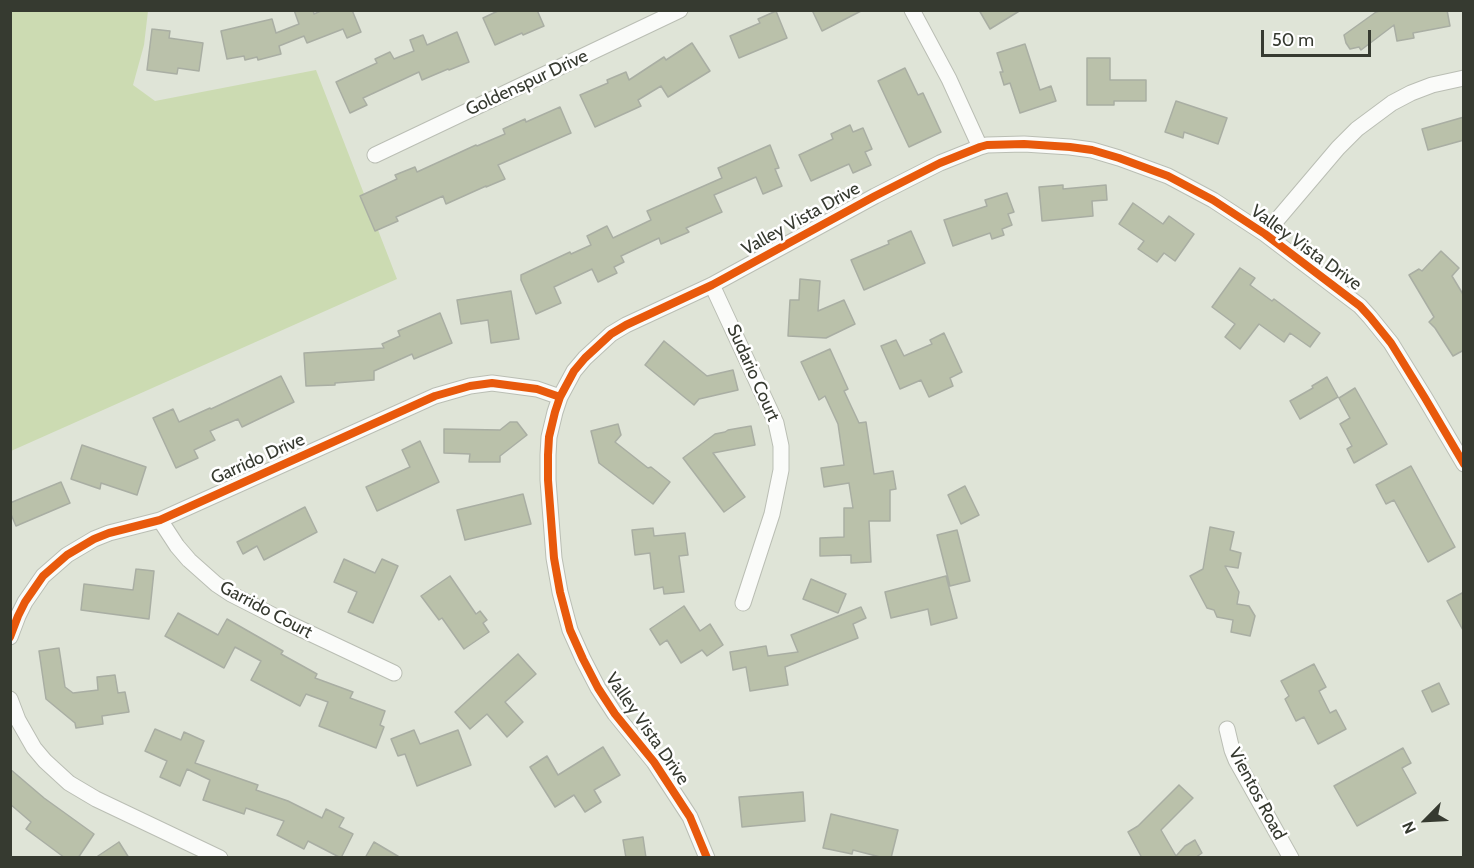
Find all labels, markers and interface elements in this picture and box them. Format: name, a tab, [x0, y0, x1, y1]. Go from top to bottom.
scale bar	[1264, 18, 1374, 56]
text: 50 m	[1272, 29, 1314, 51]
street label: Goldenspur Drive	[462, 45, 592, 121]
street label: Valley Vista Drive	[738, 178, 864, 260]
street label: Valley Vista Drive	[1246, 201, 1366, 295]
street label: Sudario Court	[722, 321, 784, 425]
street label: Garrido Drive	[208, 429, 308, 489]
street label: Garrido Court	[216, 577, 316, 643]
street label: Valley Vista Drive	[600, 669, 694, 789]
street label: Vientos Road	[1224, 744, 1290, 844]
north arrow	[1396, 790, 1456, 850]
text: N	[1398, 818, 1420, 837]

